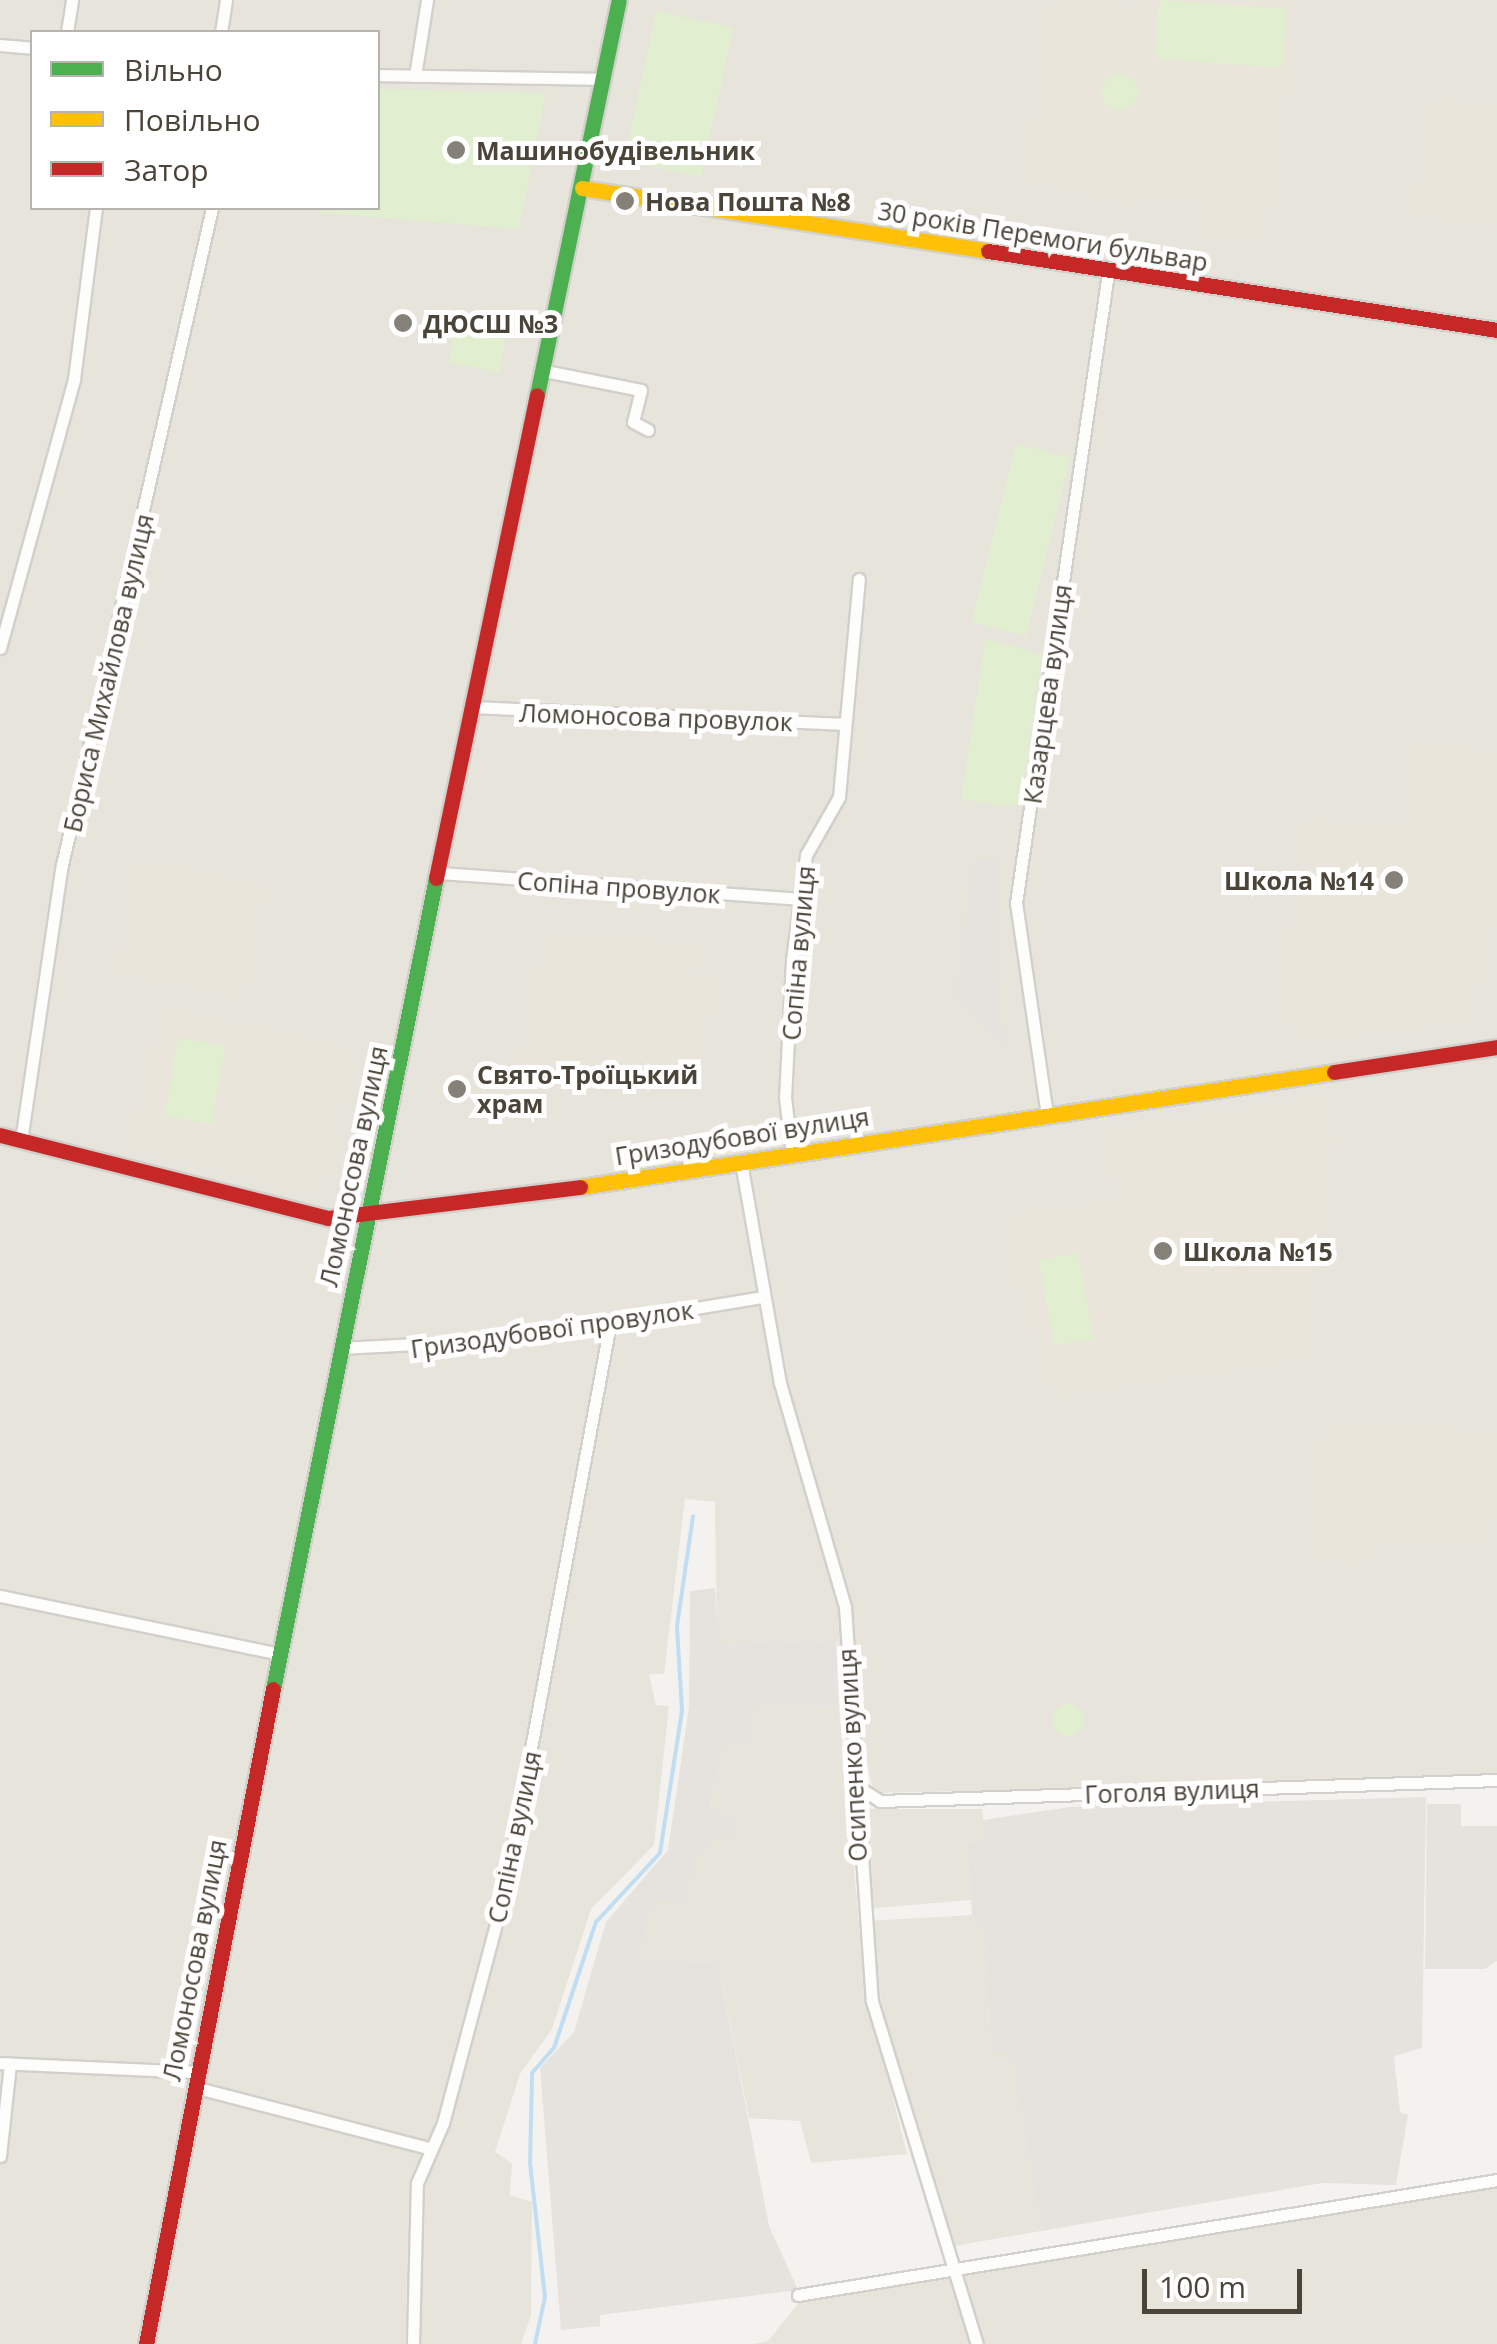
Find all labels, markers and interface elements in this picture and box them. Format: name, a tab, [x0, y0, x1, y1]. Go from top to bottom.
legend	[30, 30, 380, 210]
text: Вільно	[124, 49, 223, 90]
text: Повільно	[124, 99, 261, 140]
place label: Машинобудівельник	[476, 135, 755, 165]
marker: Машинобудівельник	[445, 139, 467, 161]
text: Затор	[124, 149, 209, 190]
place label: Нова Пошта №8	[645, 186, 851, 216]
marker: Нова Пошта №8	[614, 190, 636, 212]
street label: 30 років Перемоги бульвар	[876, 195, 1210, 277]
place label: ДЮСШ №3	[423, 308, 558, 338]
marker: ДЮСШ №3	[392, 312, 414, 334]
street label: Бориса Михайлова вулиця	[57, 511, 159, 835]
street label: Казарцева вулиця	[1017, 582, 1077, 806]
street label: Ломоносова провулок	[519, 697, 793, 737]
street label: Сопіна вулиця	[775, 864, 821, 1042]
street label: Сопіна провулок	[516, 865, 722, 909]
place label: Школа №14	[1224, 865, 1374, 895]
marker: Школа №14	[1383, 869, 1405, 891]
street label: Ломоносова вулиця	[313, 1043, 393, 1289]
place label: Свято-Троїцький храм	[477, 1060, 698, 1119]
marker: Свято-Троїцький храм	[446, 1078, 468, 1100]
street label: Гризодубової вулиця	[613, 1101, 871, 1171]
place label: Школа №15	[1183, 1236, 1333, 1266]
marker: Школа №15	[1152, 1240, 1174, 1262]
street label: Гризодубової провулок	[409, 1294, 695, 1364]
street label: Осипенко вулиця	[831, 1648, 873, 1862]
street label: Сопіна вулиця	[481, 1748, 547, 1926]
street label: Гоголя вулиця	[1084, 1773, 1260, 1809]
street label: Ломоносова вулиця	[156, 1837, 232, 2083]
scale bar	[1147, 2249, 1307, 2311]
text: 100 m	[1159, 2266, 1246, 2307]

